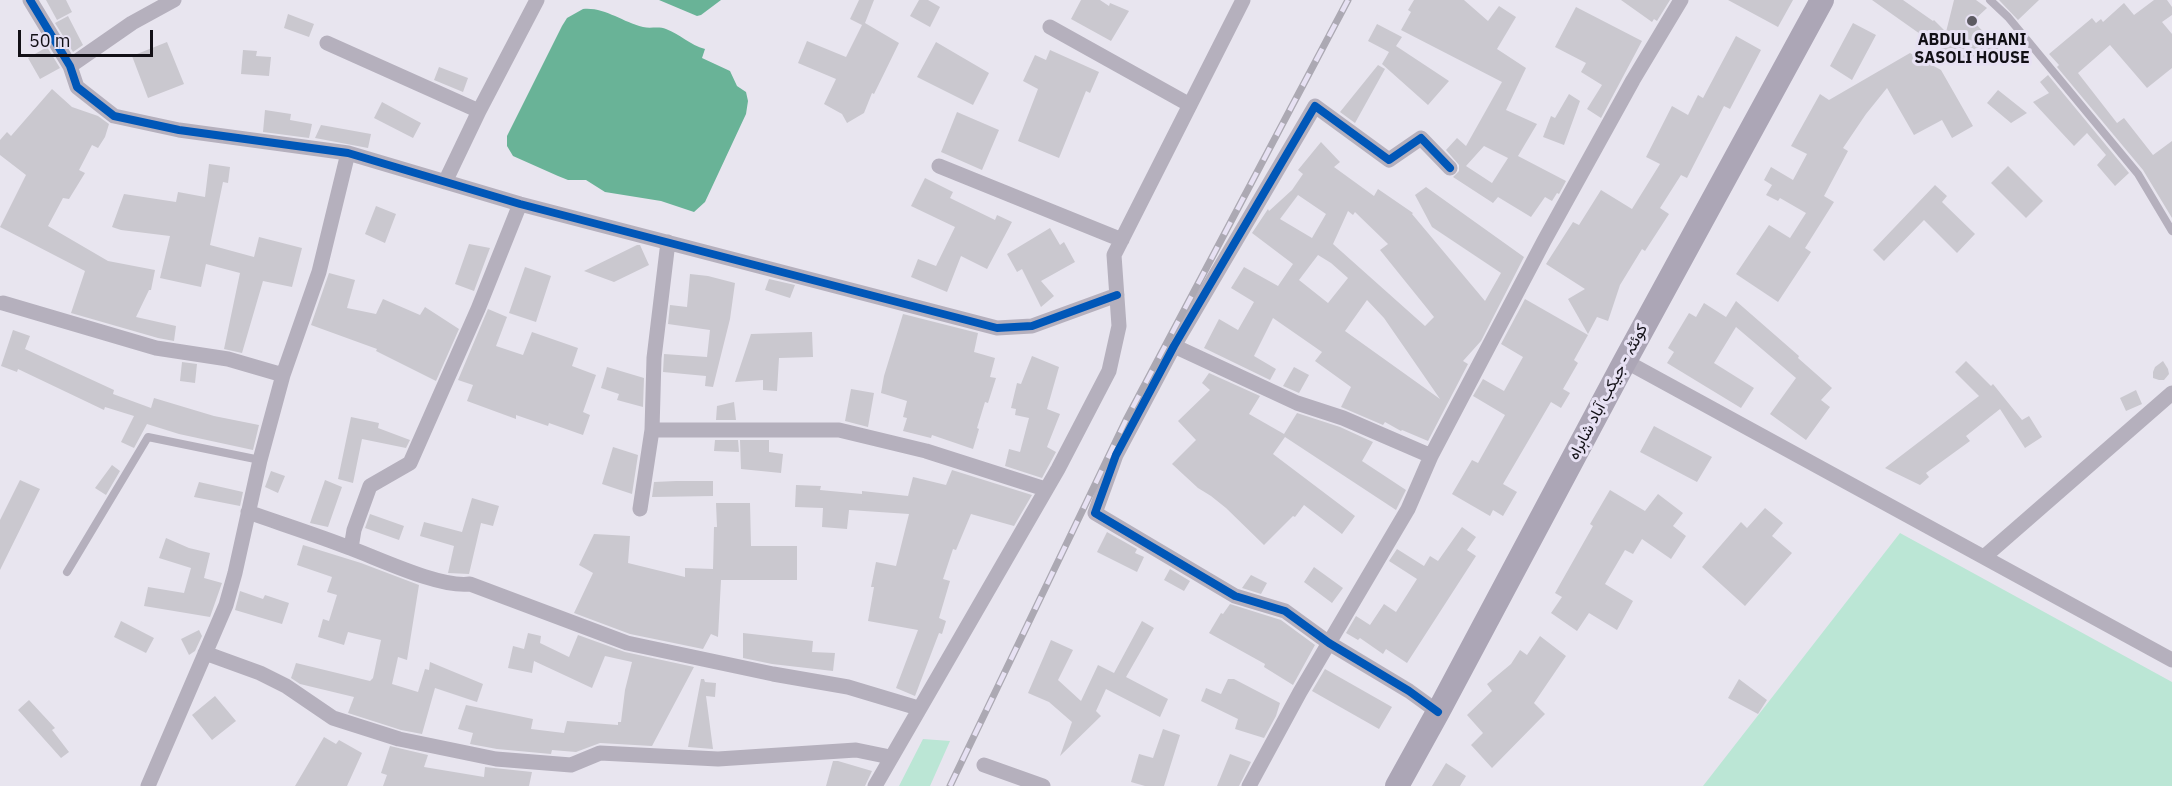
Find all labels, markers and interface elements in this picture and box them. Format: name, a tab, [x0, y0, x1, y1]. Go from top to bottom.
marker: ABDUL GHANI SASOLI HOUSE	[1965, 14, 1979, 28]
scale bar	[21, 18, 156, 56]
text: 50 m	[29, 29, 71, 52]
place label: ABDUL GHANI SASOLI HOUSE	[1914, 30, 2030, 68]
street label: کوئٹہ - جیکب آباد شاہراہ	[1564, 321, 1652, 463]

